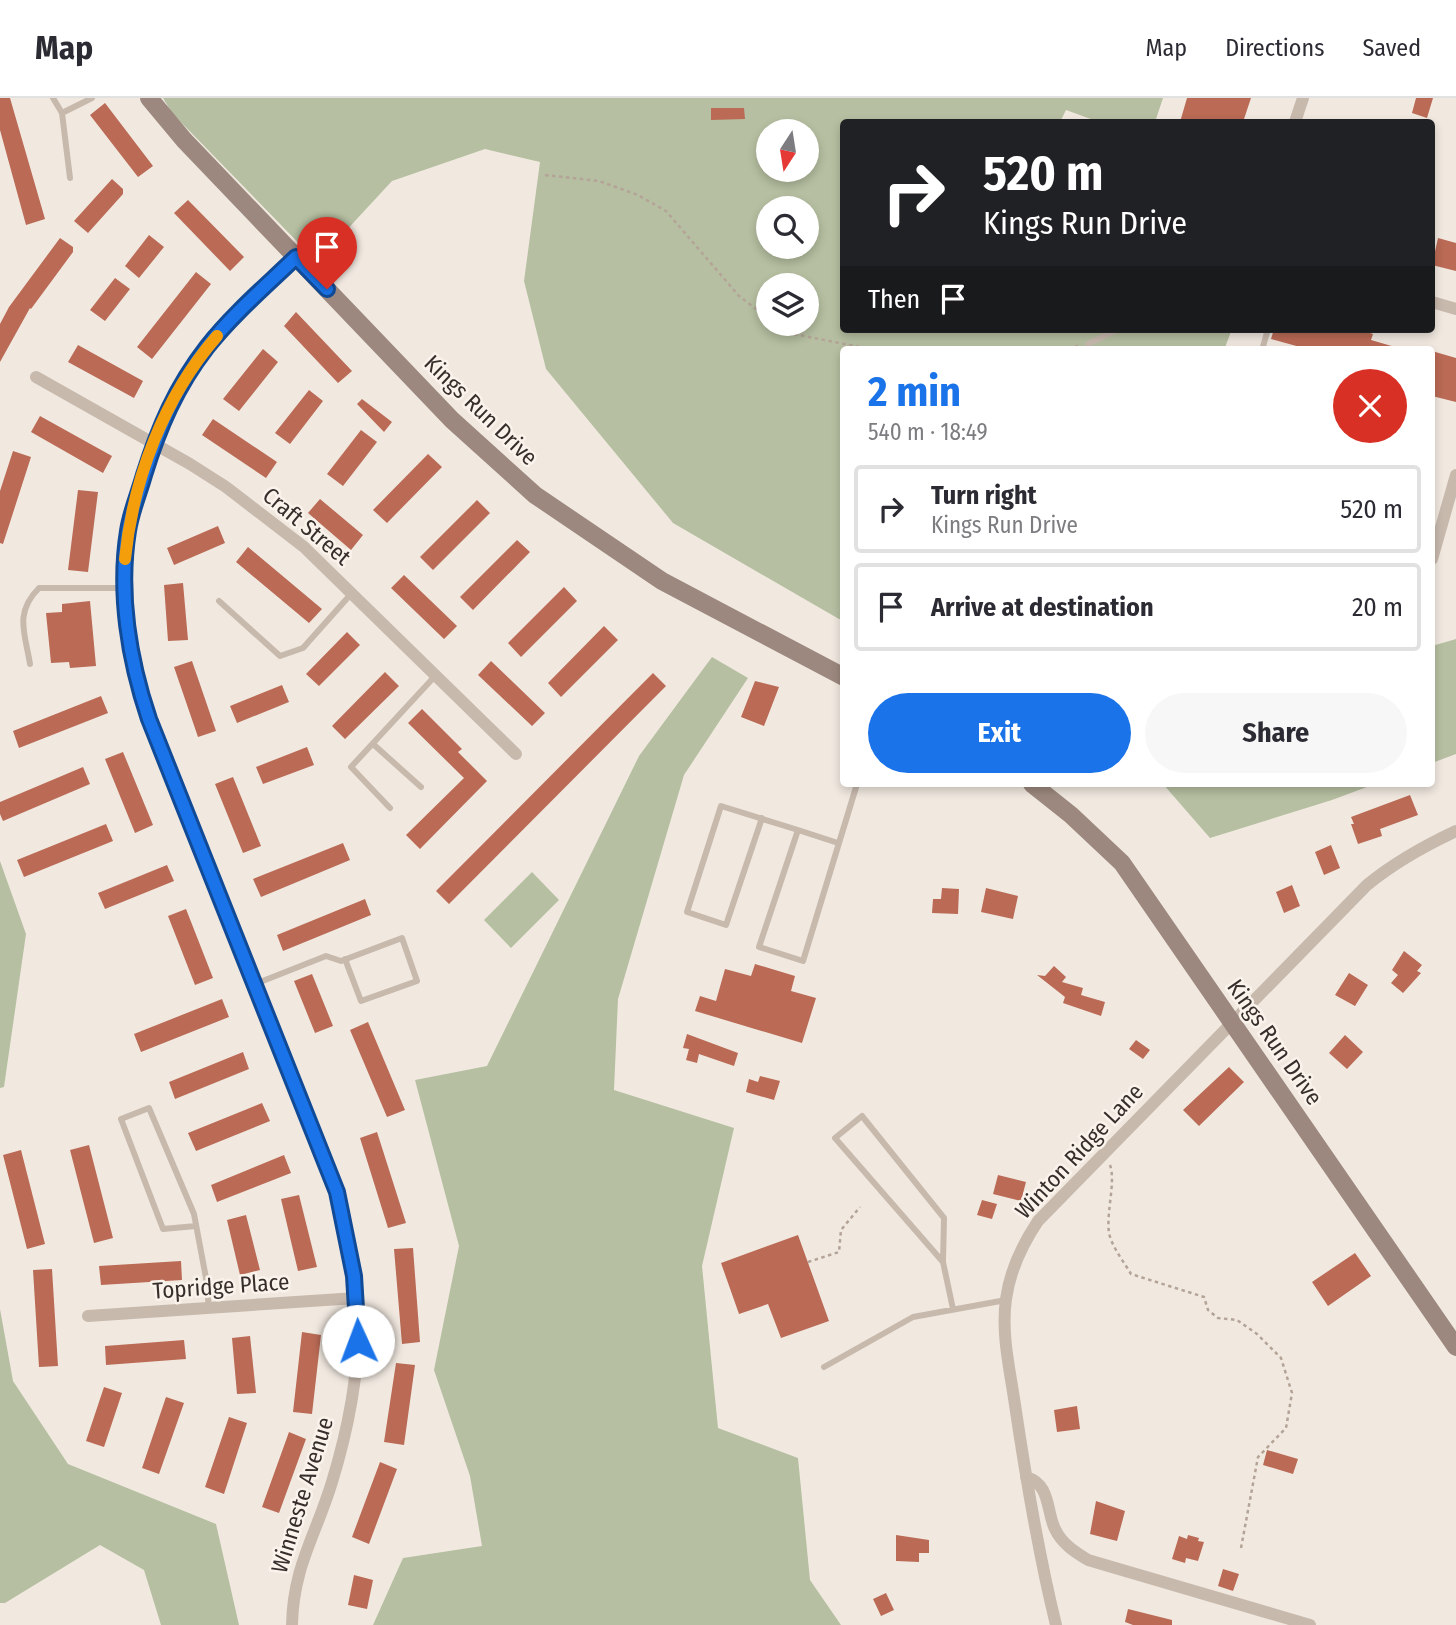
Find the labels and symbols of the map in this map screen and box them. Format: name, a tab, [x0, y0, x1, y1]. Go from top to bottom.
north arrow	[756, 119, 819, 182]
pin	[297, 217, 357, 289]
street label: Kings Run Drive	[418, 349, 544, 471]
street label: Craft Street	[257, 481, 357, 571]
street label: Kings Run Drive	[1221, 974, 1329, 1110]
street label: Winton Ridge Lane	[1009, 1078, 1149, 1224]
street label: Topridge Place	[152, 1267, 290, 1305]
position arrow	[321, 1304, 395, 1378]
street label: Winneste Avenue	[265, 1414, 339, 1576]

